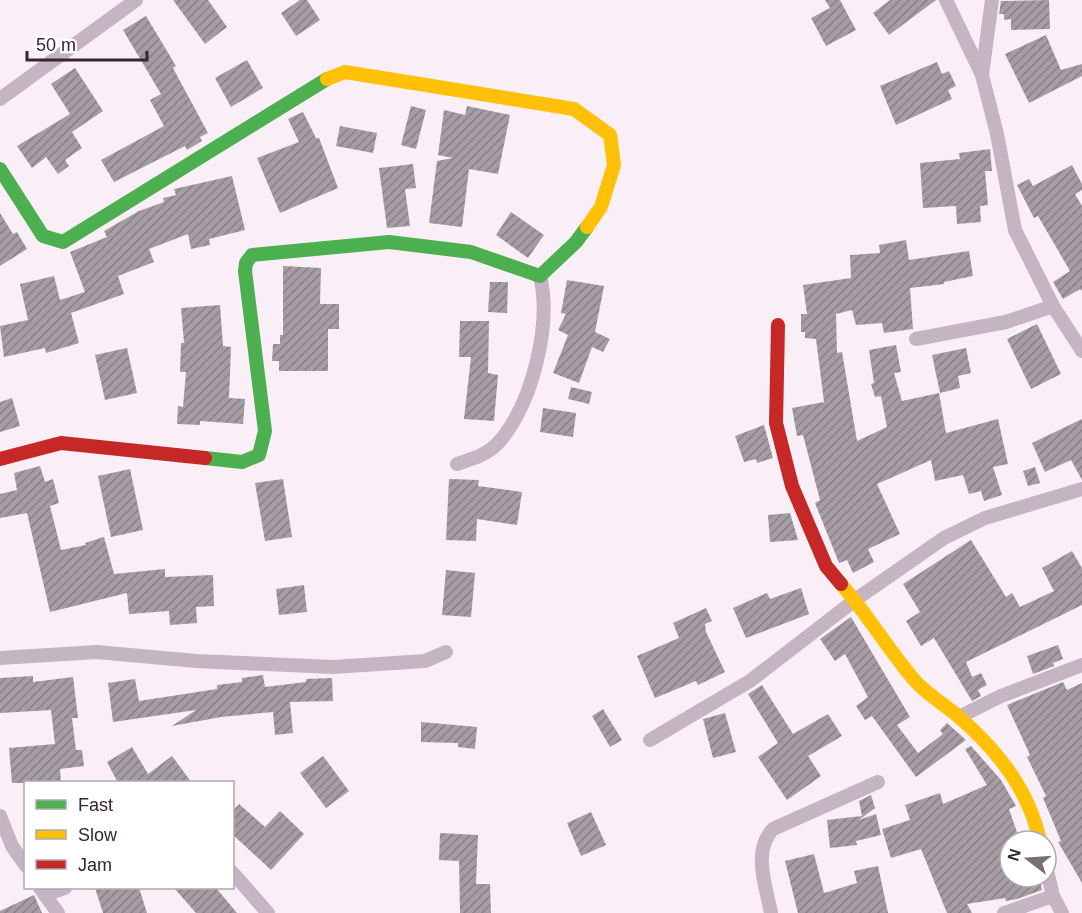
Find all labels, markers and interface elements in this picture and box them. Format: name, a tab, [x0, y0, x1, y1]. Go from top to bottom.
scale bar	[27, 24, 147, 62]
text: 50 m	[36, 35, 76, 55]
legend	[24, 781, 234, 889]
text: Fast	[78, 795, 113, 815]
text: Slow	[78, 825, 118, 845]
north arrow	[998, 829, 1058, 889]
text: N	[1004, 847, 1024, 863]
text: Jam	[78, 855, 112, 875]

